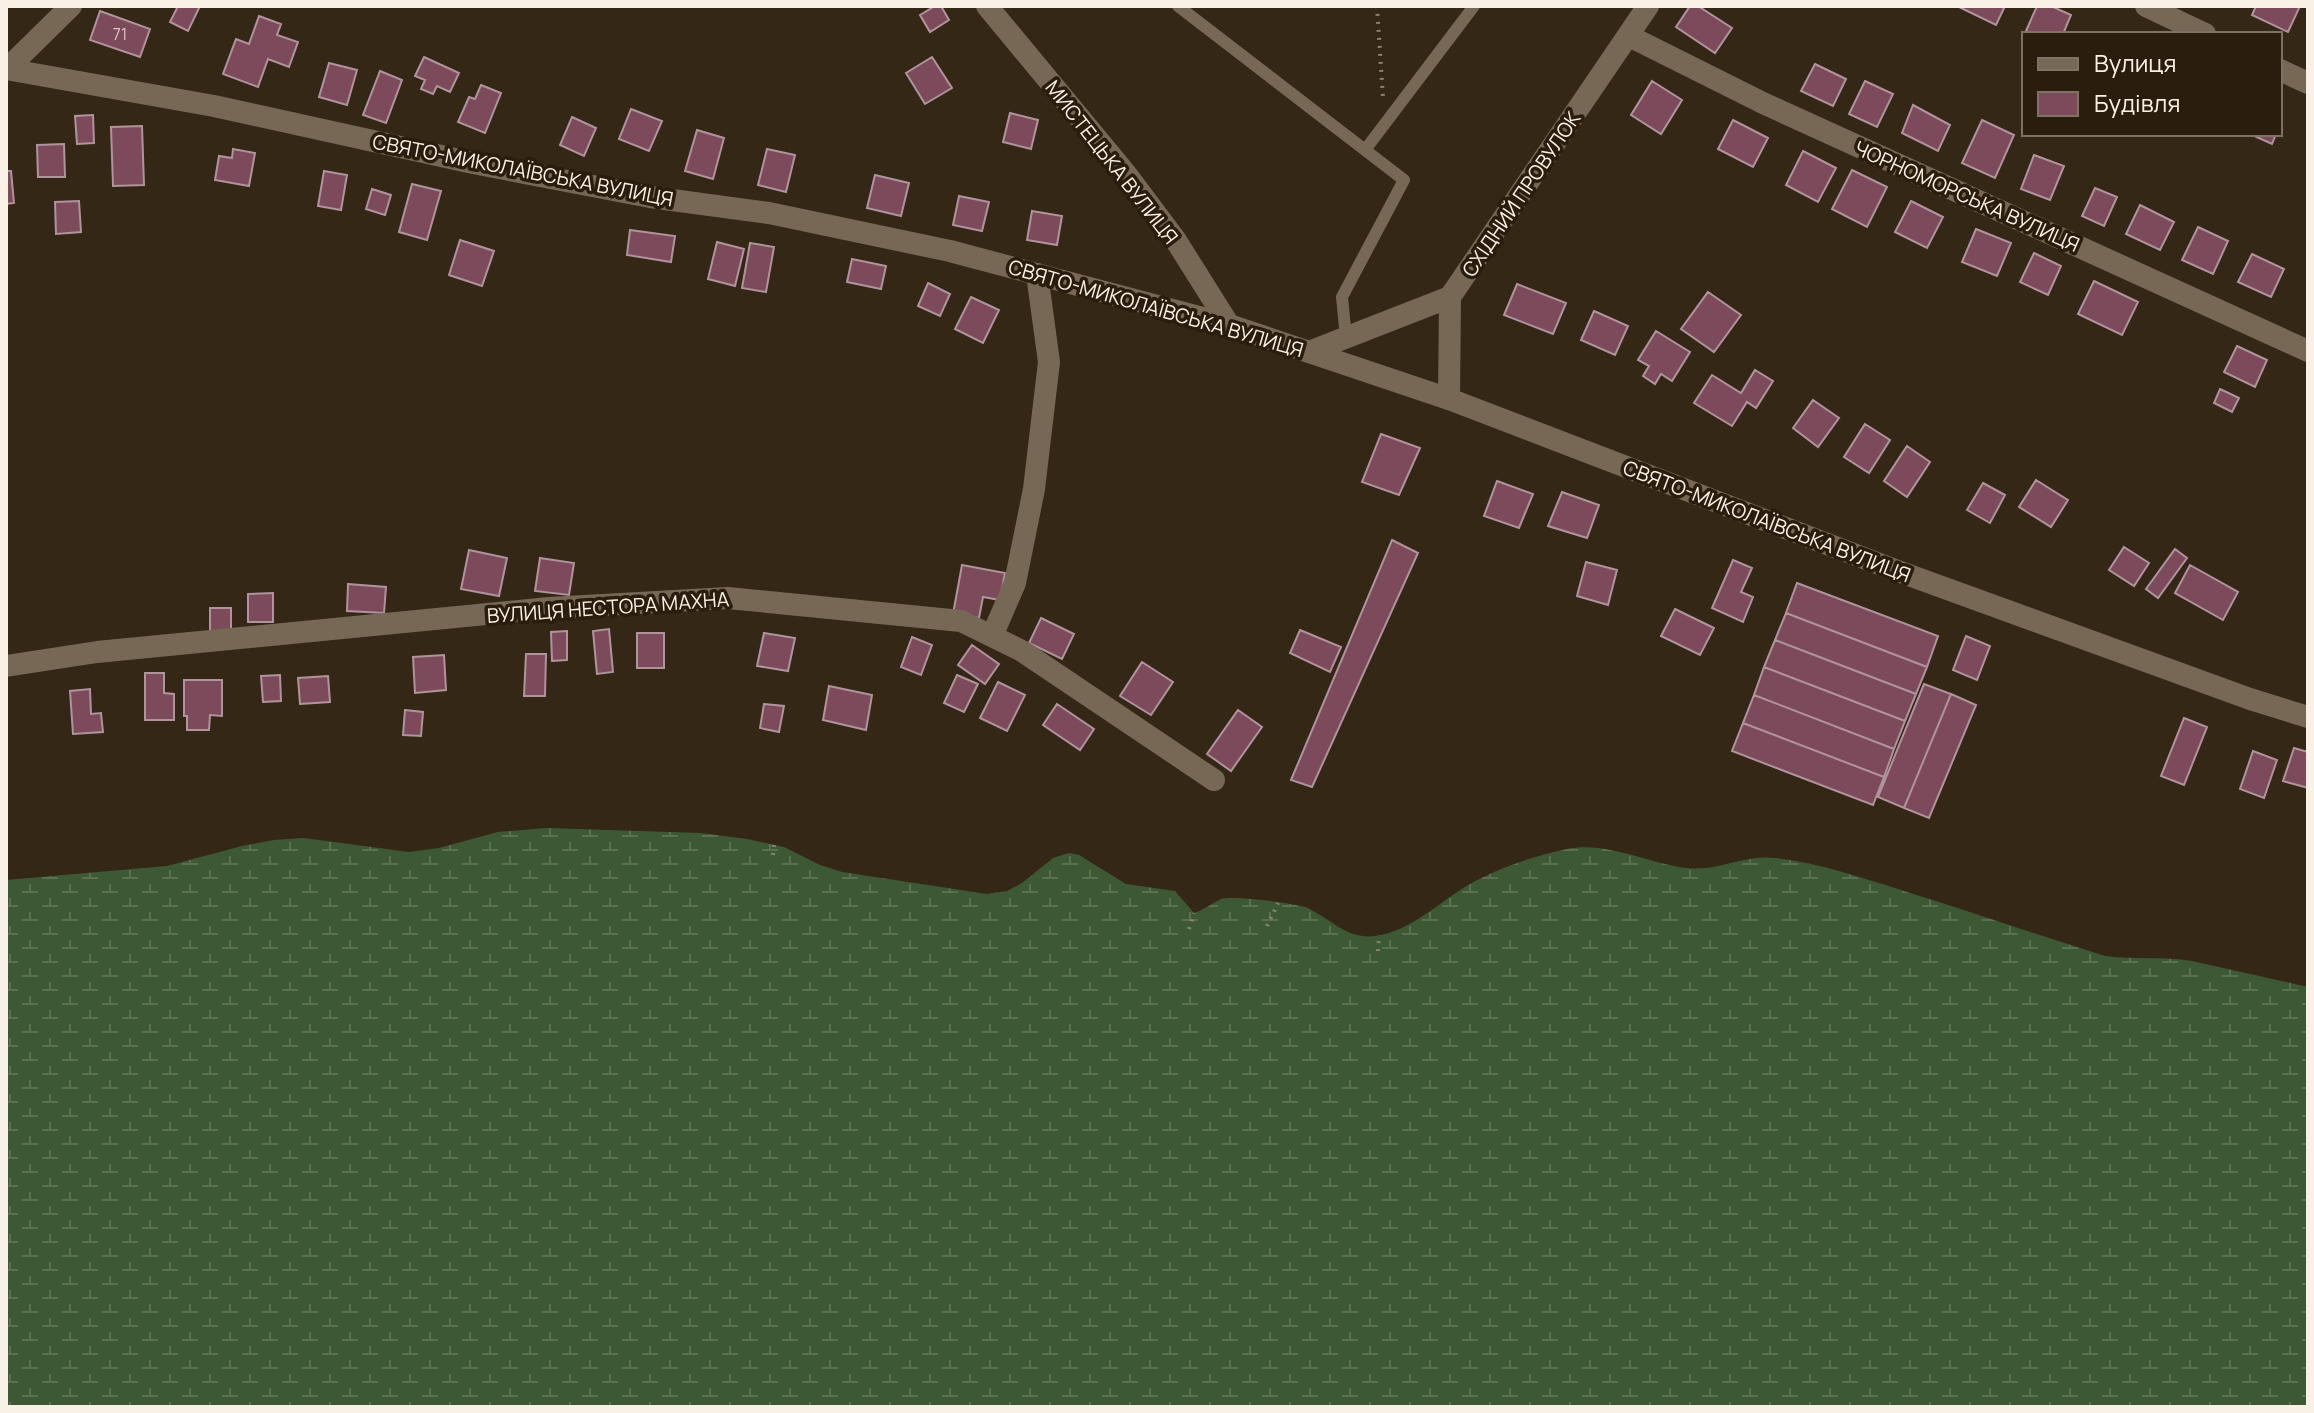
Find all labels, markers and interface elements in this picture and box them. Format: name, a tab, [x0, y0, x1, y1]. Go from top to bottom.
house number: 71	[113, 23, 127, 45]
legend	[2022, 32, 2282, 136]
text: Вулиця	[2094, 46, 2176, 79]
street label: МИСТЕЦЬКА ВУЛИЦЯ	[1040, 75, 1184, 249]
text: Будівля	[2094, 86, 2181, 119]
street label: СХІДНИЙ ПРОВУЛОК	[1456, 106, 1586, 282]
street label: СВЯТО-МИКОЛАЇВСЬКА ВУЛИЦЯ	[370, 128, 676, 212]
street label: ЧОРНОМОРСЬКА ВУЛИЦЯ	[1850, 134, 2084, 258]
street label: СВЯТО-МИКОЛАЇВСЬКА ВУЛИЦЯ	[1005, 253, 1307, 363]
street label: СВЯТО-МИКОЛАЇВСЬКА ВУЛИЦЯ	[1619, 454, 1915, 588]
street label: ВУЛИЦЯ НЕСТОРА МАХНА	[486, 585, 730, 629]

